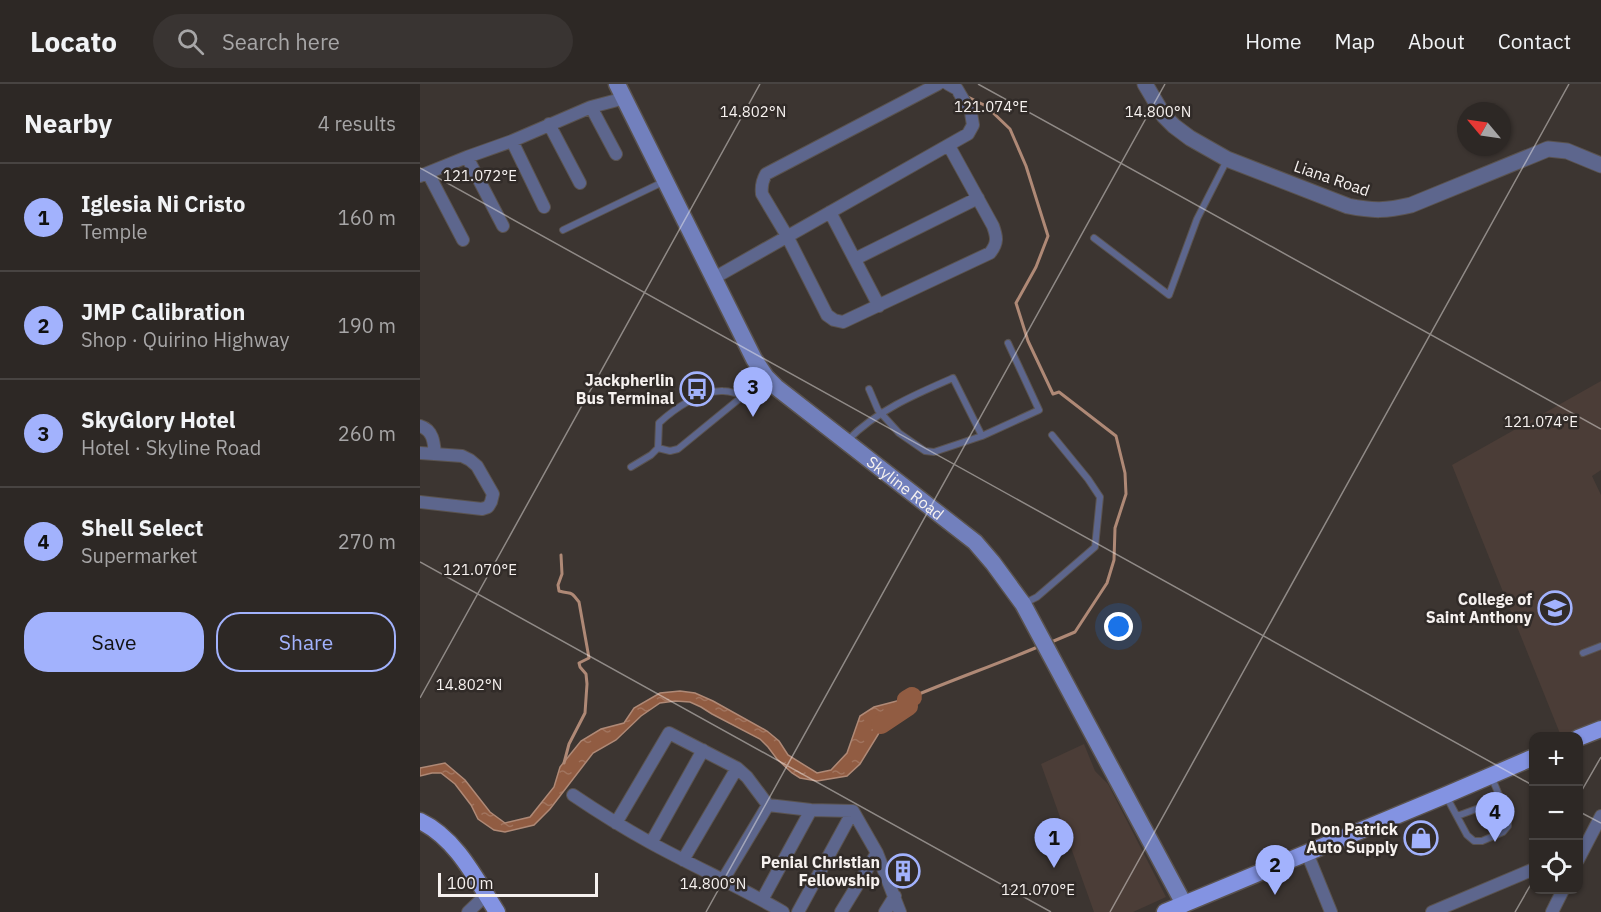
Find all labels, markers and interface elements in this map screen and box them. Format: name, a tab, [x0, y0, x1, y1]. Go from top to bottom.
search box	[153, 14, 573, 68]
text: Locato	[30, 23, 117, 60]
icon: search	[174, 25, 207, 58]
text: Search here	[222, 27, 340, 56]
text: Home	[1245, 27, 1302, 55]
text: Map	[1335, 27, 1375, 55]
text: About	[1408, 27, 1465, 55]
text: Contact	[1498, 27, 1571, 55]
text: 121.074°E	[954, 97, 1028, 116]
text: 14.802°N	[720, 102, 786, 121]
text: 14.800°N	[1125, 102, 1191, 121]
north arrow	[1457, 102, 1511, 156]
text: Nearby	[24, 106, 112, 140]
text: 4 results	[318, 110, 396, 137]
street label: Liana Road	[1292, 156, 1372, 200]
text: 121.072°E	[443, 166, 517, 185]
text: Iglesia Ni Cristo	[81, 189, 245, 218]
text: 1	[38, 204, 50, 231]
text: 160 m	[338, 204, 396, 231]
text: Temple	[81, 218, 148, 245]
text: JMP Calibration	[81, 297, 245, 326]
text: 2	[38, 312, 50, 339]
text: 190 m	[338, 312, 396, 339]
text: Shop · Quirino Highway	[81, 326, 290, 353]
pin: 3	[734, 368, 772, 417]
place label: Jackpherlin Bus Terminal	[576, 370, 674, 408]
bus stop icon: Jackpherlin Bus Terminal	[679, 371, 715, 407]
text: SkyGlory Hotel	[81, 405, 236, 434]
text: 121.074°E	[1504, 412, 1578, 431]
text: 3	[38, 420, 50, 447]
text: 260 m	[338, 420, 396, 447]
text: Hotel · Skyline Road	[81, 434, 261, 461]
street label: Skyline Road	[863, 451, 948, 524]
text: Shell Select	[81, 513, 203, 542]
text: 4	[38, 528, 50, 555]
text: 270 m	[338, 528, 396, 555]
text: Supermarket	[81, 542, 198, 569]
text: 121.070°E	[443, 560, 517, 579]
place label: College of Saint Anthony	[1426, 589, 1532, 627]
school or university icon: College of Saint Anthony	[1537, 590, 1573, 626]
button: Save	[24, 612, 204, 672]
button: Share	[216, 612, 396, 672]
your location	[1104, 612, 1133, 641]
text: 14.802°N	[436, 675, 502, 694]
map controls	[1529, 732, 1583, 894]
button: +	[1529, 732, 1583, 786]
button: −	[1529, 786, 1583, 840]
pin: 4	[1476, 792, 1514, 842]
pin: 1	[1034, 818, 1074, 868]
place label: Don Patrick Auto Supply	[1306, 819, 1399, 857]
shop icon: Don Patrick Auto Supply	[1403, 820, 1439, 856]
button: locate	[1529, 840, 1583, 894]
pin: 2	[1256, 846, 1294, 895]
place label: Penial Christian Fellowship	[761, 852, 880, 890]
building icon: Penial Christian Fellowship	[885, 853, 921, 889]
scale bar	[438, 870, 598, 898]
text: 100 m	[447, 873, 494, 893]
text: 14.800°N	[680, 874, 746, 893]
text: 121.070°E	[1001, 880, 1075, 899]

